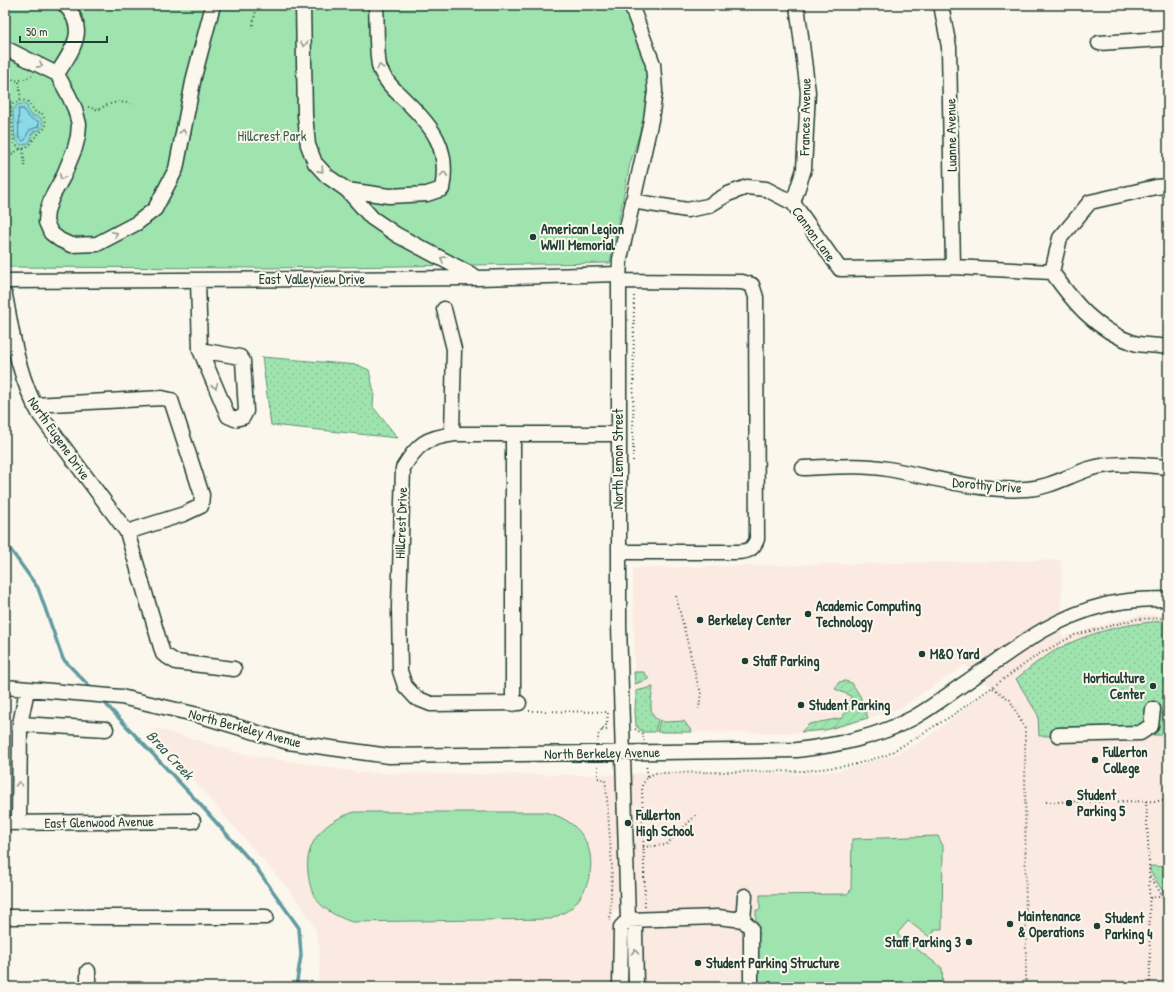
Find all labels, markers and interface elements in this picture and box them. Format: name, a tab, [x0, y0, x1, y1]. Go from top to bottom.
scale bar	[20, 18, 107, 44]
text: 50 m	[26, 23, 47, 40]
one-way arrow	[299, 41, 308, 47]
one-way arrow	[36, 60, 43, 68]
one-way arrow	[377, 64, 385, 70]
street label: Frances Avenue	[794, 78, 815, 157]
street label: Luanne Avenue	[940, 98, 961, 172]
park label: Hillcrest Park	[238, 126, 307, 145]
one-way arrow	[179, 129, 187, 136]
one-way arrow	[317, 165, 324, 173]
one-way arrow	[440, 171, 449, 177]
one-way arrow	[60, 173, 67, 181]
street label: Cannon Lane	[788, 202, 841, 265]
place label: American Legion WWII Memorial	[541, 219, 624, 254]
one-way arrow	[111, 231, 118, 239]
marker: American Legion WWII Memorial	[528, 232, 538, 242]
one-way arrow	[440, 257, 447, 264]
street label: East Valleyview Drive	[259, 269, 366, 289]
one-way arrow	[211, 383, 219, 390]
street label: North Eugene Drive	[23, 392, 95, 484]
street label: North Lemon Street	[608, 409, 627, 509]
street label: Dorothy Drive	[952, 472, 1023, 498]
street label: Hillcrest Drive	[390, 486, 411, 559]
place label: Academic Computing Technology	[815, 596, 921, 633]
marker: Academic Computing Technology	[803, 609, 813, 619]
place label: Berkeley Center	[708, 610, 792, 631]
marker: Berkeley Center	[695, 615, 705, 625]
place label: M&O Yard	[930, 644, 980, 663]
marker: M&O Yard	[917, 649, 927, 659]
place label: Staff Parking	[753, 651, 819, 672]
marker: Staff Parking	[740, 656, 750, 666]
place label: Horticulture Center	[1083, 668, 1146, 703]
marker: Horticulture Center	[1148, 681, 1158, 691]
place label: Student Parking	[809, 695, 890, 716]
marker: Student Parking	[796, 700, 806, 710]
street label: North Berkeley Avenue	[186, 703, 304, 753]
water label: Brea Creek	[142, 725, 200, 785]
street label: North Berkeley Avenue	[544, 742, 660, 764]
place label: Fullerton College	[1102, 742, 1148, 779]
marker: Fullerton College	[1090, 755, 1100, 765]
one-way arrow	[15, 781, 23, 787]
place label: Student Parking 5	[1077, 785, 1125, 822]
marker: Student Parking 5	[1064, 798, 1074, 808]
place label: Fullerton High School	[635, 805, 694, 842]
street label: East Glenwood Avenue	[44, 811, 154, 832]
marker: Fullerton High School	[623, 818, 633, 828]
place label: Maintenance & Operations	[1018, 906, 1085, 943]
place label: Student Parking 4	[1105, 908, 1153, 945]
marker: Maintenance & Operations	[1005, 919, 1015, 929]
marker: Student Parking 4	[1092, 921, 1102, 931]
place label: Staff Parking 3	[885, 932, 962, 953]
marker: Staff Parking 3	[964, 937, 974, 947]
one-way arrow	[631, 949, 639, 955]
place label: Student Parking Structure	[706, 953, 840, 974]
marker: Student Parking Structure	[693, 958, 703, 968]

